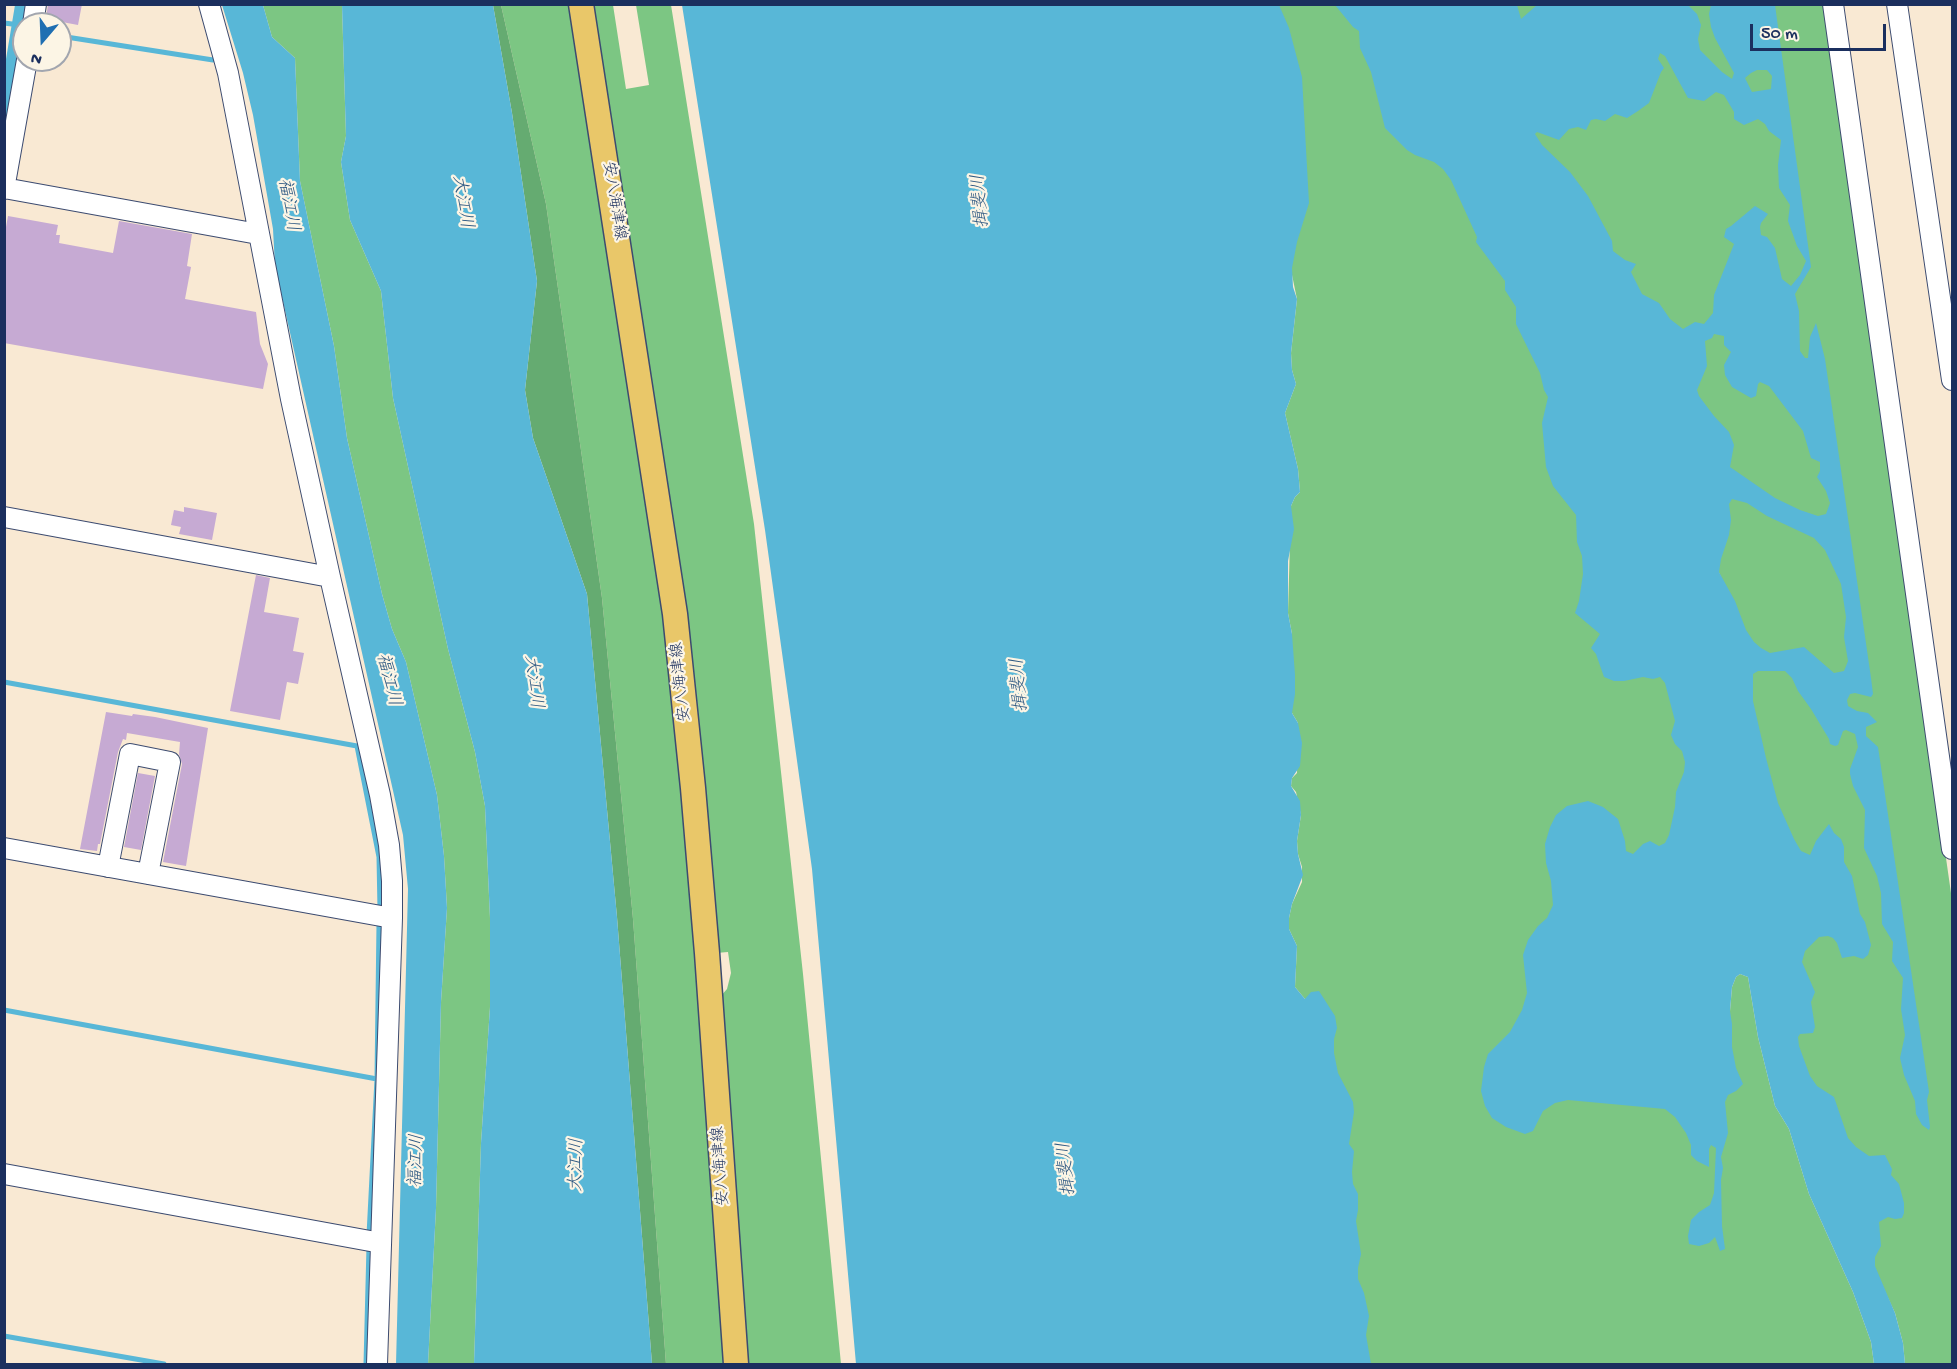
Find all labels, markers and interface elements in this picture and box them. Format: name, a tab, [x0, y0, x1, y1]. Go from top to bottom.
north arrow	[12, 12, 72, 72]
scale bar	[1753, 12, 1890, 50]
text: 50 m	[1761, 24, 1798, 45]
text: N	[29, 47, 45, 68]
street label: 安八海津線	[597, 160, 629, 242]
water label: 揖斐川	[969, 173, 995, 229]
water label: 大江川	[446, 174, 476, 230]
water label: 福江川	[272, 177, 302, 233]
street label: 安八海津線	[668, 641, 696, 723]
water label: 福江川	[370, 651, 404, 709]
water label: 大江川	[518, 654, 546, 710]
water label: 揖斐川	[1008, 657, 1034, 713]
street label: 安八海津線	[710, 1125, 734, 1207]
water label: 福江川	[406, 1134, 430, 1188]
water label: 大江川	[567, 1138, 589, 1192]
water label: 揖斐川	[1054, 1141, 1082, 1197]

